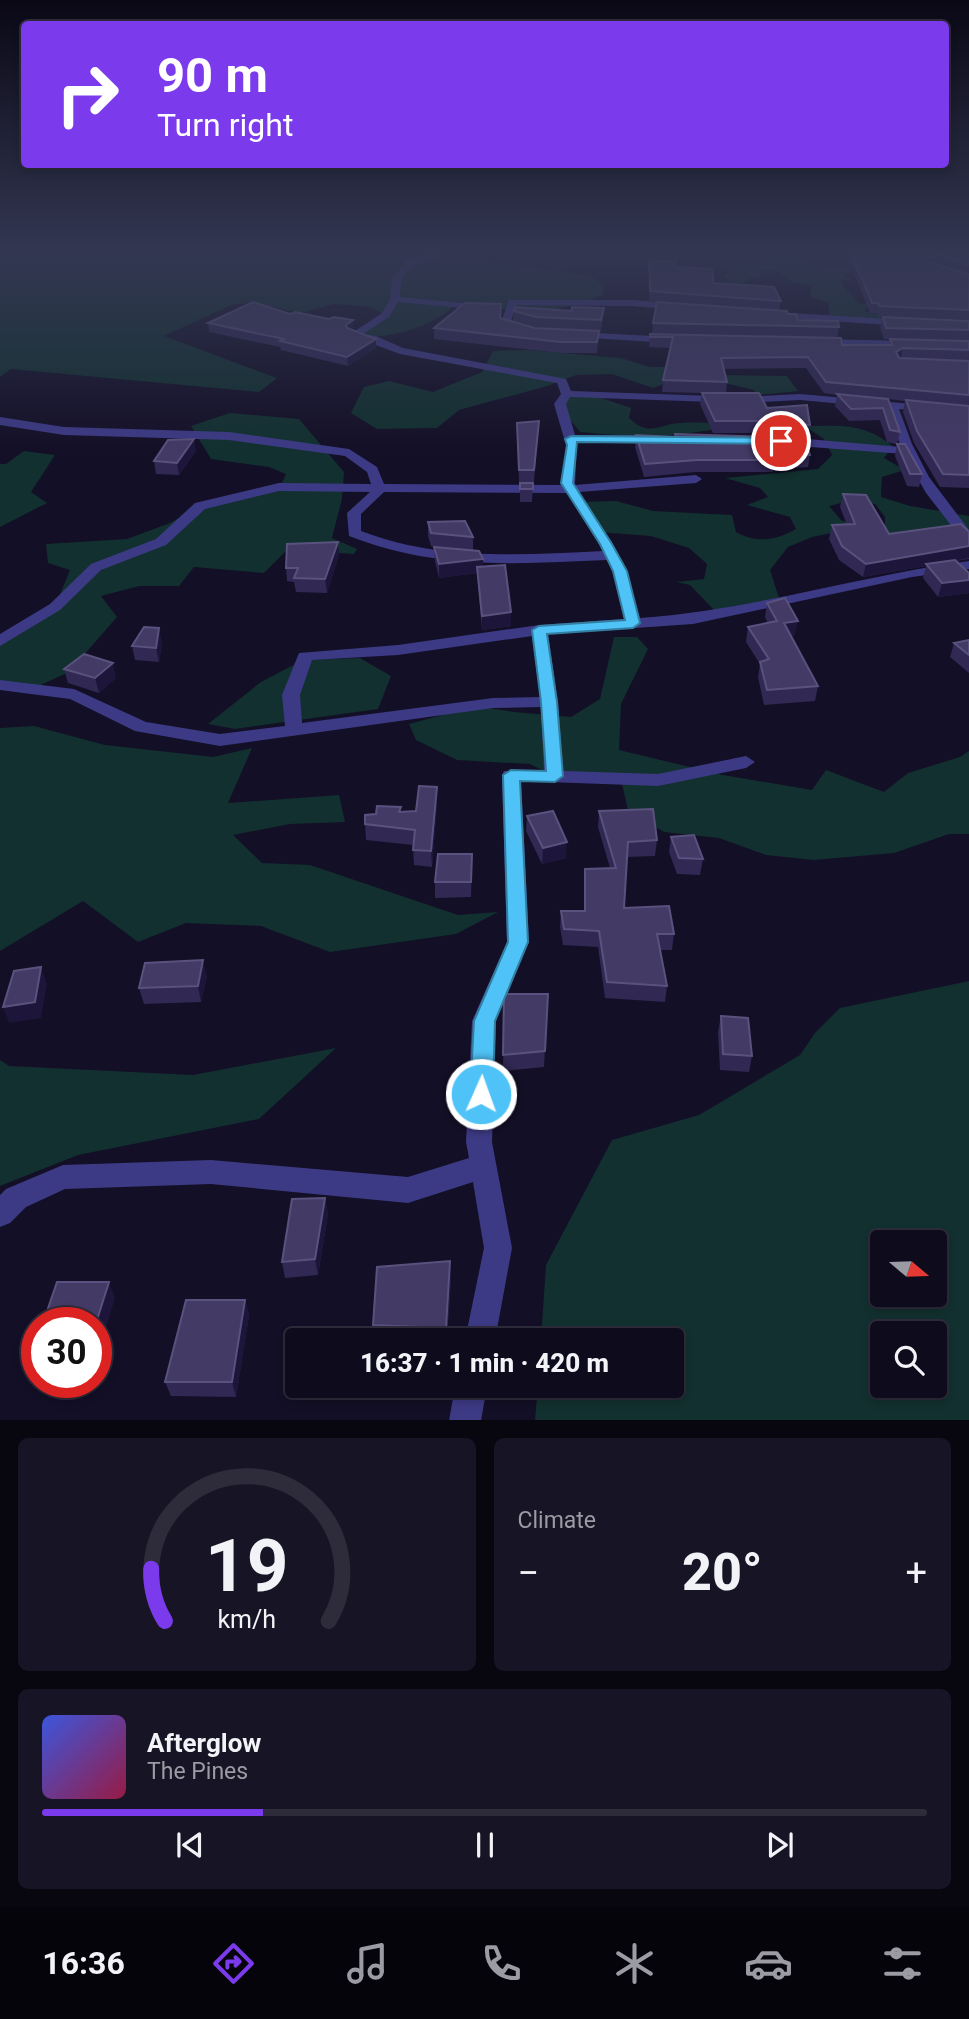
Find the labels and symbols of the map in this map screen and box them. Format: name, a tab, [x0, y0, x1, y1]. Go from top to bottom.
pin	[751, 411, 811, 471]
position arrow	[444, 1057, 518, 1131]
north arrow	[870, 1230, 947, 1307]
speed limit sign: 30	[21, 1307, 112, 1398]

